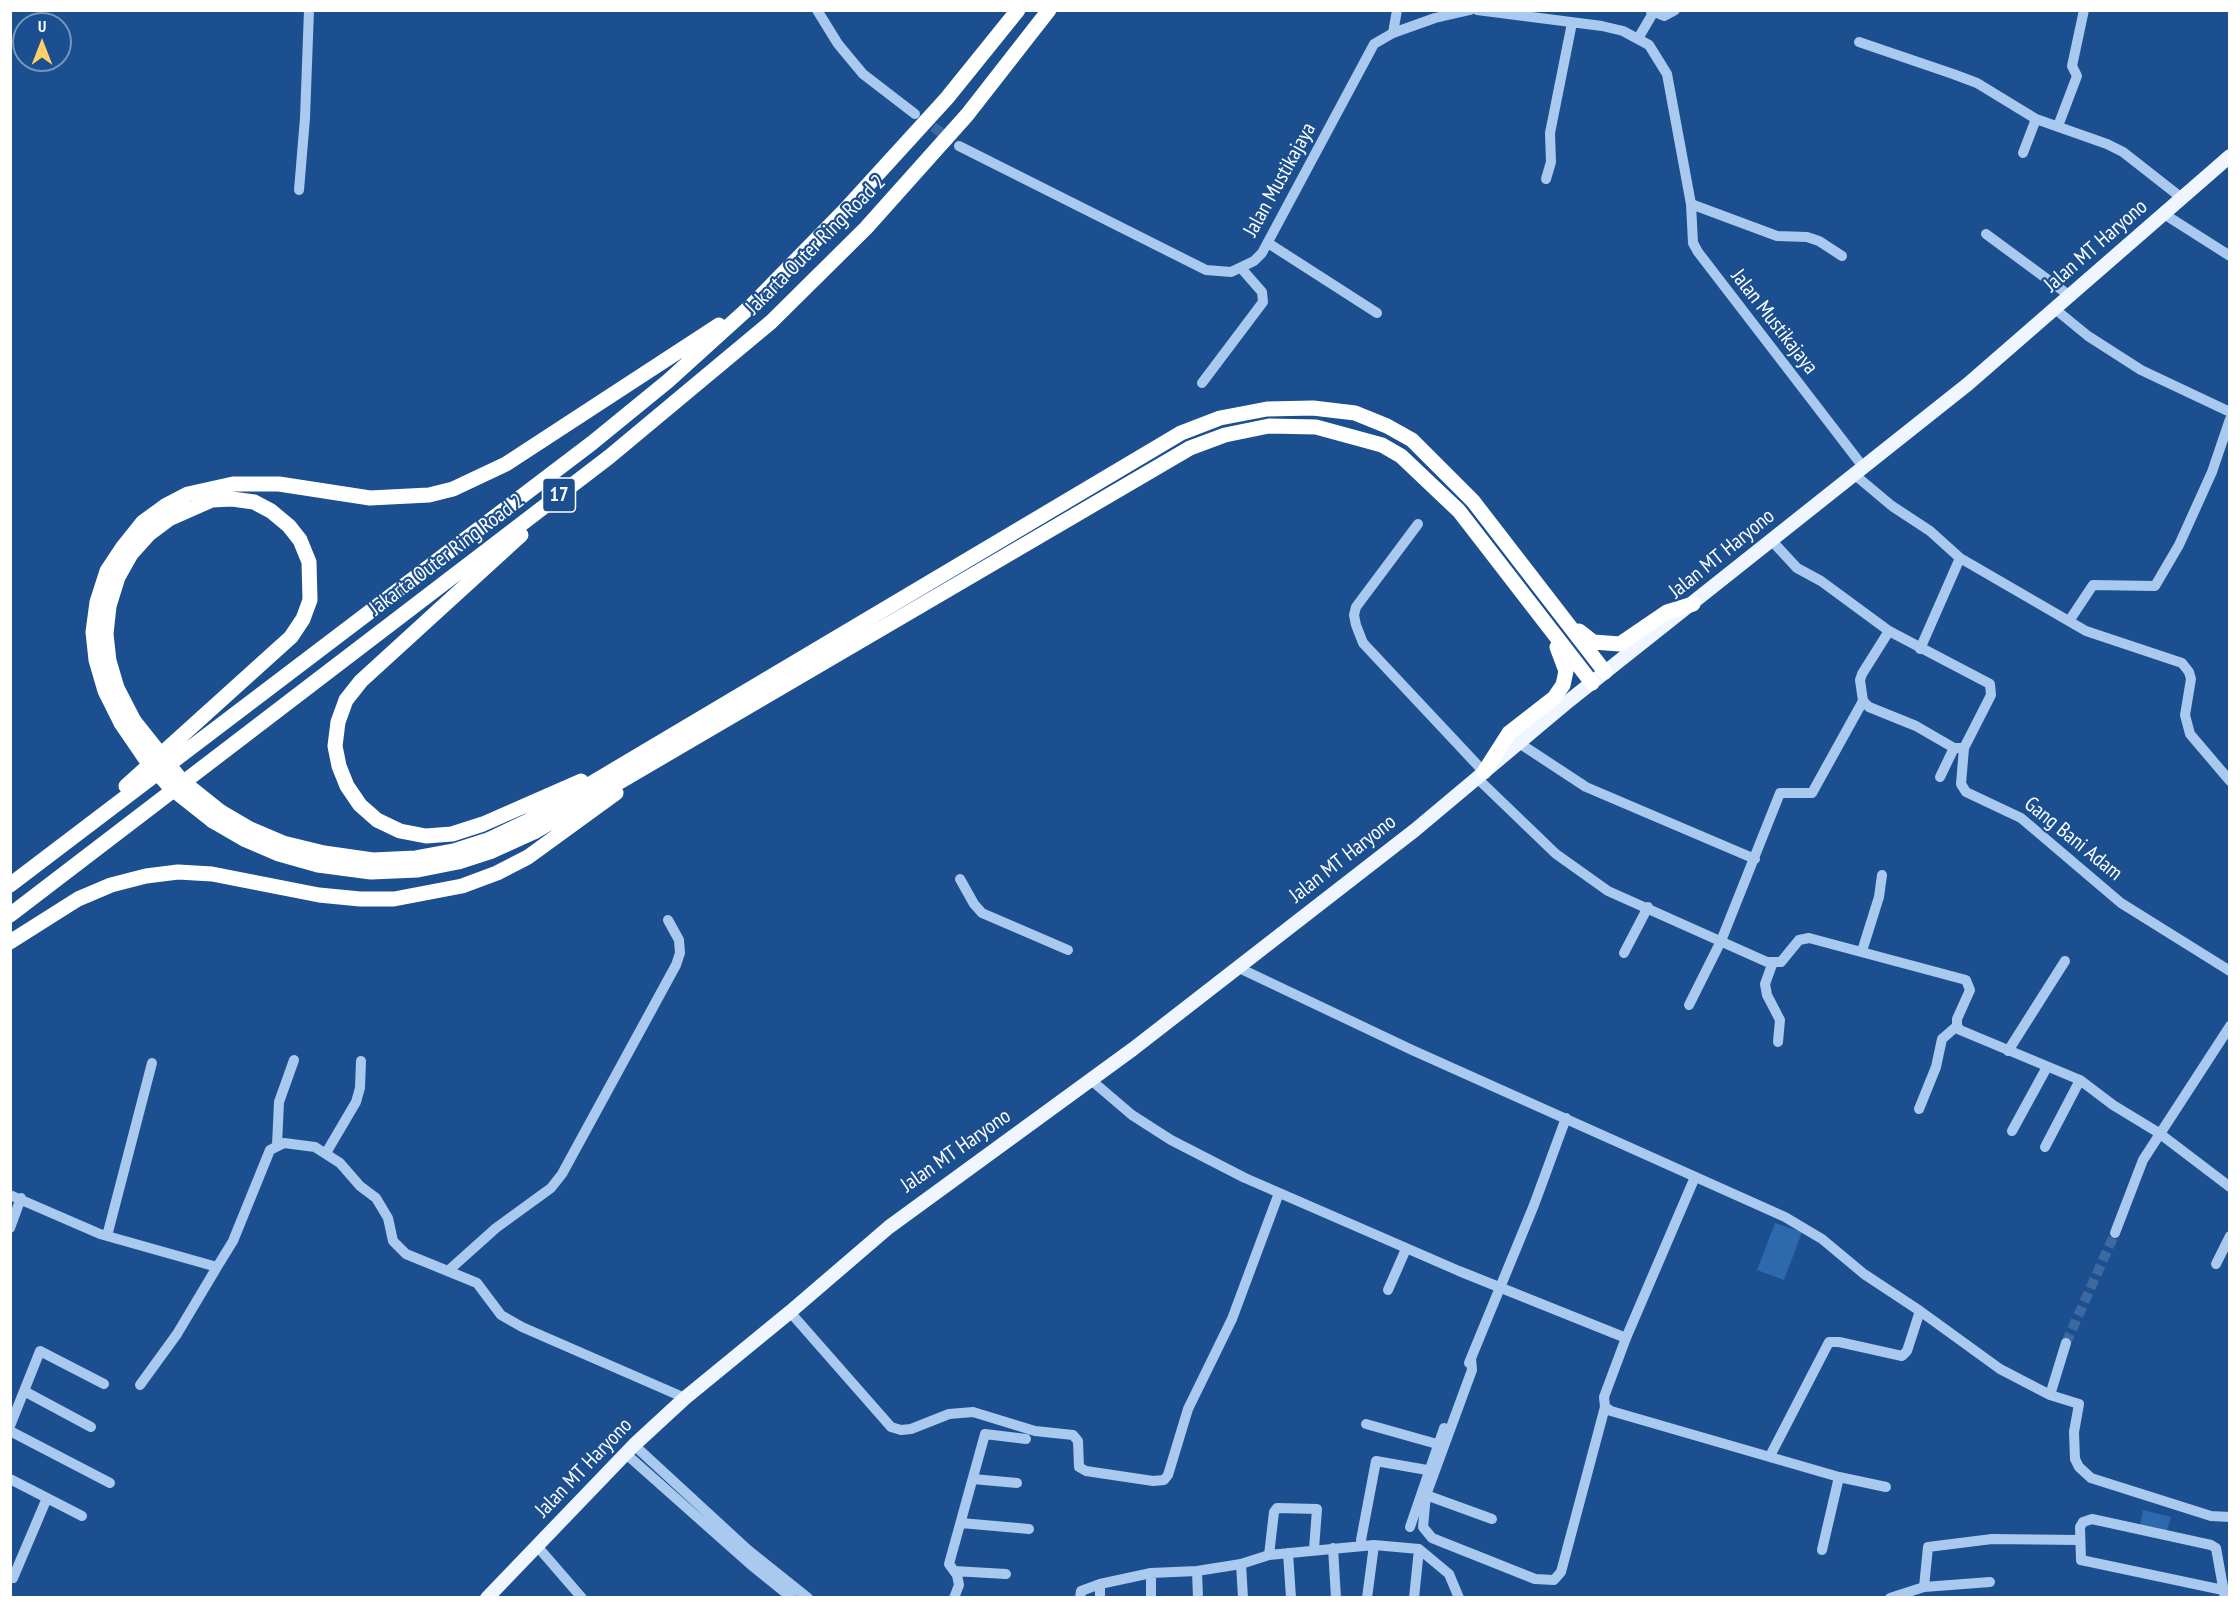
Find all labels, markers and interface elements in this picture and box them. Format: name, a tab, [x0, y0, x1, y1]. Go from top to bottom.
north arrow	[12, 12, 72, 72]
text: U	[38, 16, 46, 36]
street label: Jalan Mustikajaya	[1238, 119, 1322, 241]
street label: Jakarta Outer Ring Road 2	[741, 170, 891, 320]
street label: Jalan MT Haryono	[2039, 194, 2153, 298]
street label: Jalan Mustikajaya	[1725, 265, 1823, 379]
road number: 17	[542, 478, 576, 512]
street label: Jakarta Outer Ring Road 2	[365, 489, 529, 621]
street label: Jalan MT Haryono	[1664, 504, 1780, 604]
street label: Gang Bani Adam	[2019, 792, 2127, 886]
street label: Jalan MT Haryono	[1285, 810, 1401, 908]
street label: Jalan MT Haryono	[896, 1104, 1016, 1198]
street label: Jalan MT Haryono	[530, 1413, 638, 1523]

